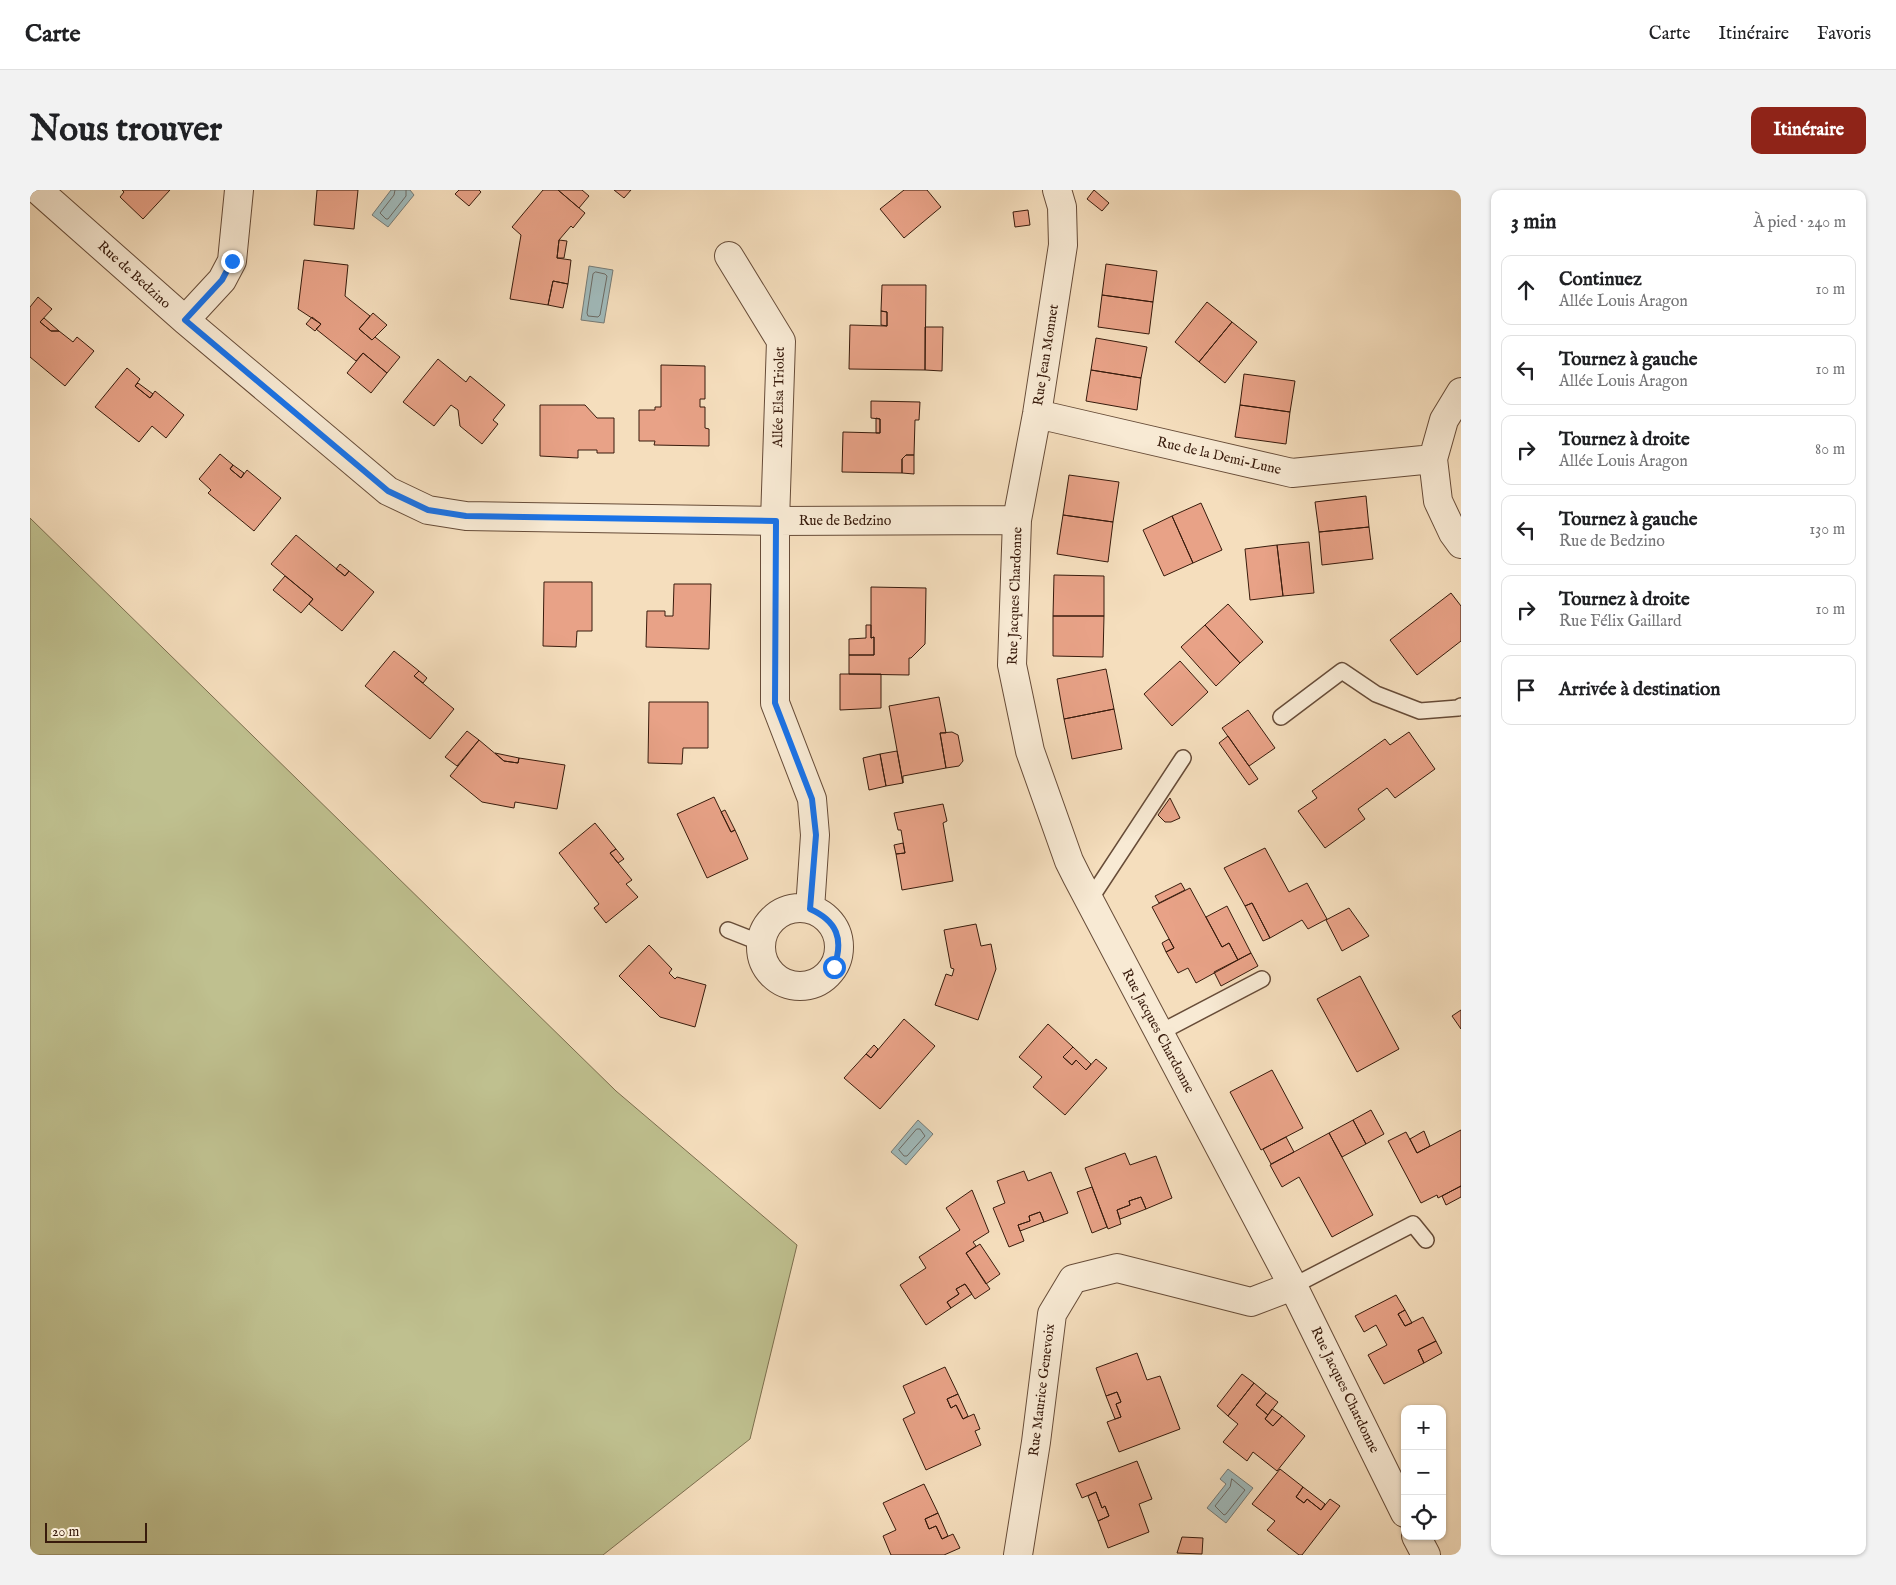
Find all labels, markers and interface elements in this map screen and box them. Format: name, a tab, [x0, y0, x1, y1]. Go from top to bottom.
text: Carte	[25, 19, 81, 50]
text: Carte	[1649, 23, 1691, 46]
text: Itinéraire	[1719, 23, 1789, 46]
text: Favoris	[1817, 23, 1871, 46]
button: Itinéraire	[1751, 107, 1866, 154]
text: Nous trouver	[30, 108, 222, 153]
text: 3 min	[1511, 209, 1556, 236]
text: À pied · 240 m	[1753, 213, 1846, 233]
street label: Rue de Bedzino	[94, 237, 175, 313]
route end	[221, 250, 244, 273]
text: Continuez	[1559, 268, 1642, 292]
icon: ahead	[1512, 276, 1540, 304]
text: 10 m	[1815, 280, 1845, 300]
text: Allée Louis Aragon	[1559, 292, 1688, 312]
street label: Rue Jean Monnet	[1029, 303, 1063, 407]
street label: Allée Elsa Triolet	[769, 346, 789, 449]
text: Tournez à gauche	[1559, 348, 1698, 372]
icon: left	[1512, 356, 1540, 384]
text: 10 m	[1815, 360, 1845, 380]
text: Allée Louis Aragon	[1559, 372, 1688, 392]
text: Tournez à droite	[1559, 428, 1690, 452]
street label: Rue de la Demi-Lune	[1155, 433, 1283, 479]
icon: right	[1512, 436, 1540, 464]
text: 80 m	[1815, 440, 1845, 460]
text: Allée Louis Aragon	[1559, 452, 1688, 472]
text: Tournez à gauche	[1559, 508, 1698, 532]
street label: Rue de Bedzino	[799, 512, 892, 530]
icon: left	[1512, 516, 1540, 544]
text: 130 m	[1809, 520, 1845, 540]
street label: Rue Jacques Chardonne	[1004, 526, 1026, 665]
text: Rue de Bedzino	[1559, 532, 1665, 552]
text: Tournez à droite	[1559, 588, 1690, 612]
icon: right	[1512, 596, 1540, 624]
text: 10 m	[1815, 600, 1845, 620]
text: Rue Félix Gaillard	[1559, 612, 1682, 632]
icon: arrive	[1512, 676, 1540, 704]
text: Arrivée à destination	[1559, 678, 1720, 702]
route start	[823, 956, 846, 979]
street label: Rue Jacques Chardonne	[1118, 966, 1199, 1097]
street label: Rue Maurice Genevoix	[1025, 1322, 1059, 1457]
street label: Rue Jacques Chardonne	[1307, 1324, 1384, 1457]
map controls	[1401, 1405, 1446, 1540]
button: +	[1401, 1405, 1446, 1450]
button: −	[1401, 1450, 1446, 1495]
button: locate	[1401, 1495, 1446, 1540]
scale bar	[45, 1520, 148, 1543]
text: 20 m	[52, 1523, 79, 1541]

